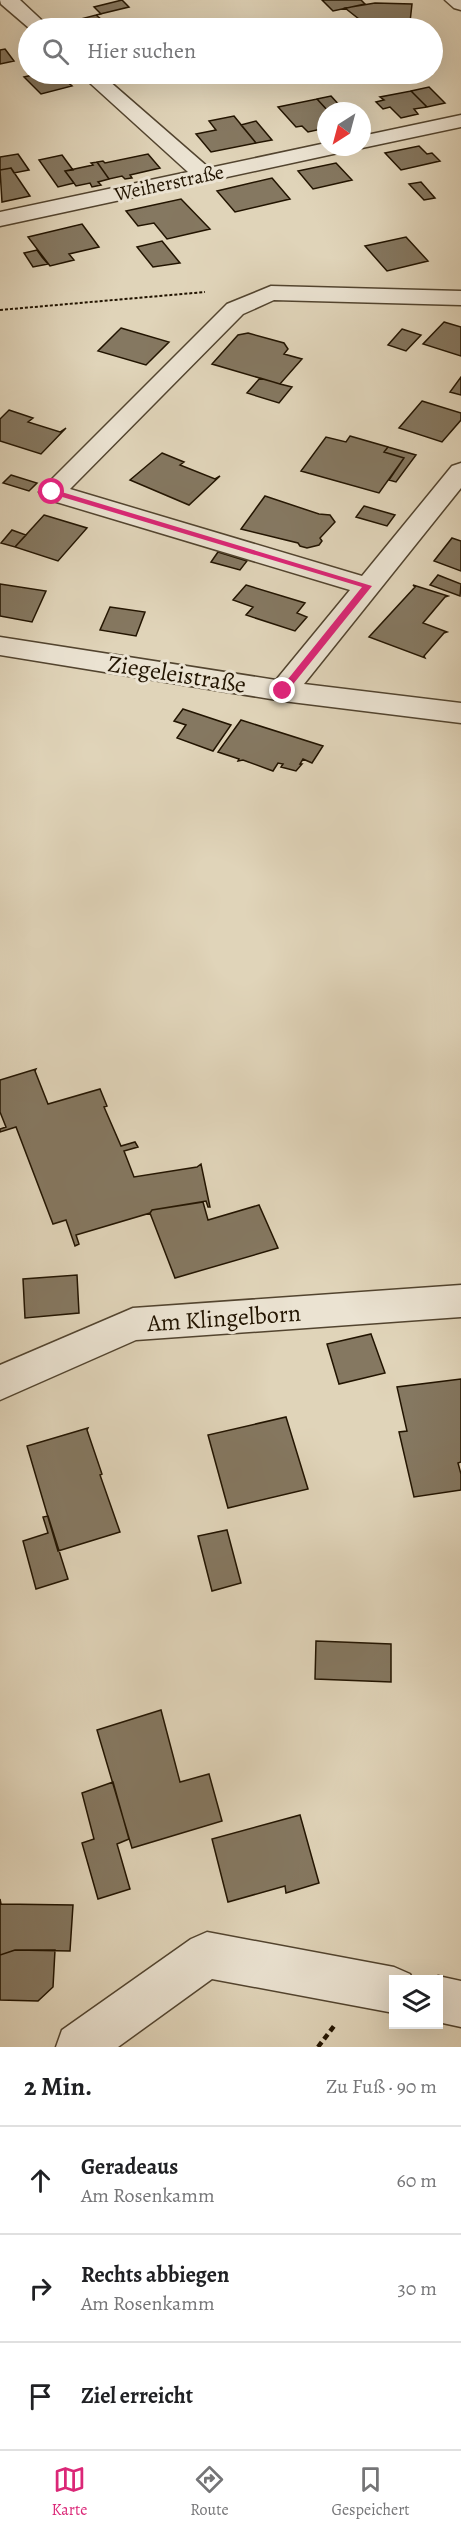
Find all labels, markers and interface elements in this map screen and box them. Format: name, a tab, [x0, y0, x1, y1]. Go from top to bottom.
search box	[18, 18, 443, 84]
icon: search	[39, 35, 72, 68]
text: Hier suchen	[87, 36, 196, 66]
north arrow	[317, 102, 371, 156]
street label: Weiherstraße	[111, 158, 226, 208]
route start	[38, 478, 64, 504]
street label: Ziegeleistraße	[105, 647, 249, 701]
route end	[269, 677, 295, 703]
street label: Am Klingelborn	[145, 1297, 302, 1339]
map controls	[389, 1975, 443, 2029]
button: layers	[389, 1975, 443, 2029]
text: 2 Min.	[24, 2069, 92, 2104]
text: Zu Fuß · 90 m	[326, 2073, 437, 2100]
text: Geradeaus	[81, 2152, 178, 2182]
icon: ahead	[24, 2164, 57, 2197]
text: 60 m	[397, 2167, 437, 2194]
text: Am Rosenkamm	[81, 2182, 215, 2209]
text: Rechts abbiegen	[81, 2260, 229, 2290]
icon: right	[24, 2272, 57, 2305]
text: 30 m	[397, 2275, 437, 2302]
text: Am Rosenkamm	[81, 2290, 215, 2317]
icon: arrive	[24, 2380, 57, 2413]
text: Ziel erreicht	[81, 2381, 193, 2411]
tab: Karte	[51, 2463, 87, 2521]
tab: Route	[190, 2463, 229, 2521]
tab: Gespeichert	[332, 2463, 410, 2521]

